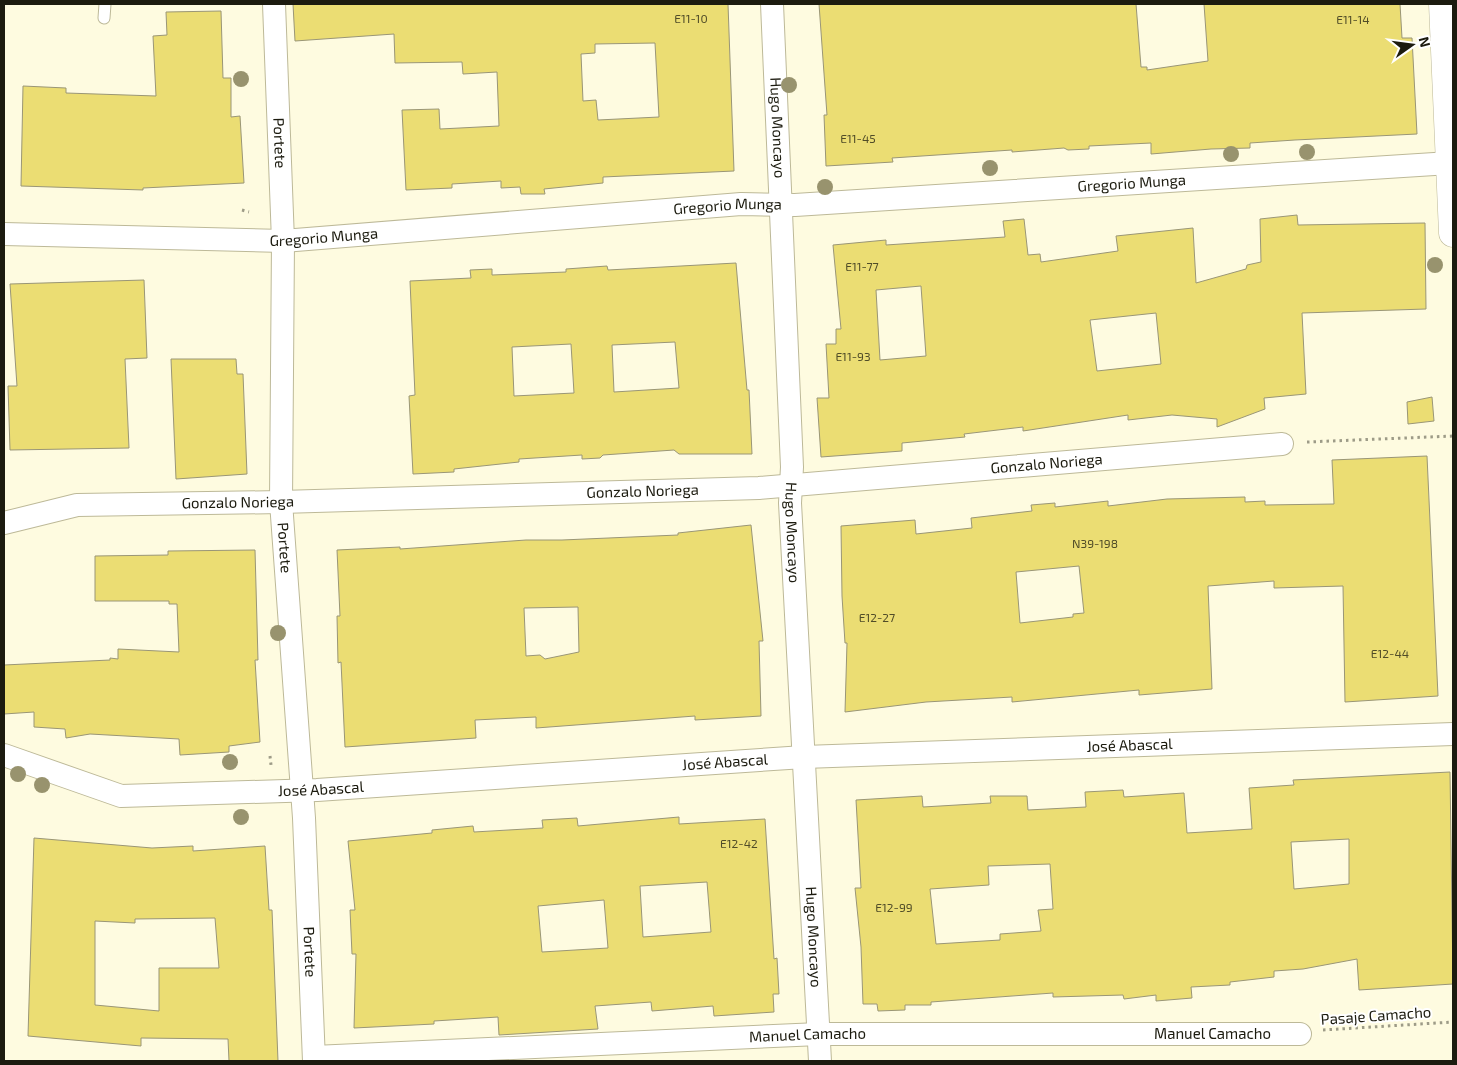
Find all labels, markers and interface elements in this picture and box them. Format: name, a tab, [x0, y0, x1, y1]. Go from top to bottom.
house number: E11-10	[674, 11, 708, 25]
house number: E11-14	[1336, 12, 1370, 26]
north arrow	[1387, 20, 1437, 70]
text: N	[1416, 35, 1435, 49]
street label: Hugo Moncayo	[767, 77, 790, 179]
street label: Portete	[270, 117, 290, 169]
house number: E11-45	[840, 131, 876, 145]
street label: Gregorio Munga	[1077, 170, 1187, 195]
street label: Gregorio Munga	[672, 194, 782, 217]
street label: Gregorio Munga	[269, 223, 379, 249]
house number: E11-77	[845, 259, 879, 273]
house number: E11-93	[835, 349, 871, 363]
street label: Gonzalo Noriega	[990, 449, 1103, 476]
street label: Gonzalo Noriega	[586, 480, 699, 501]
street label: Hugo Moncayo	[782, 482, 804, 583]
street label: Gonzalo Noriega	[181, 492, 294, 511]
street label: Portete	[275, 522, 296, 574]
house number: N39-198	[1072, 536, 1118, 550]
house number: E12-27	[859, 610, 895, 624]
house number: E12-44	[1371, 646, 1409, 660]
street label: José Abascal	[1086, 734, 1173, 755]
street label: José Abascal	[681, 749, 769, 773]
street label: José Abascal	[278, 777, 365, 799]
house number: E12-42	[720, 836, 758, 850]
street label: Hugo Moncayo	[803, 886, 826, 988]
house number: E12-99	[875, 900, 913, 914]
street label: Portete	[300, 926, 321, 978]
street label: Pasaje Camacho	[1320, 1002, 1432, 1029]
street label: Manuel Camacho	[749, 1024, 866, 1045]
street label: Manuel Camacho	[1154, 1024, 1271, 1042]

